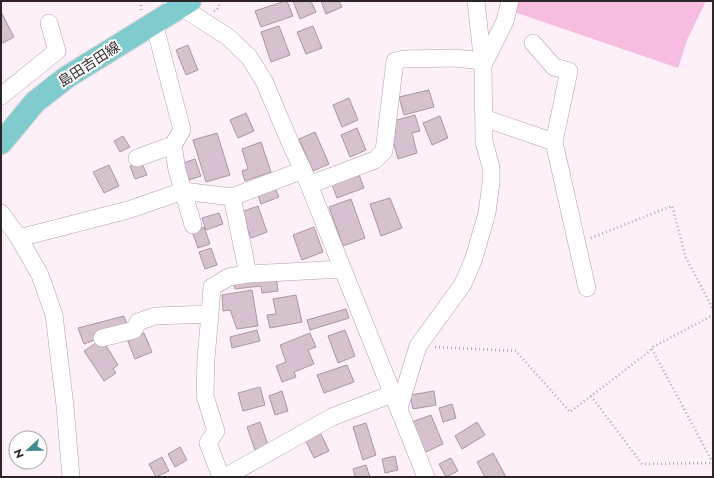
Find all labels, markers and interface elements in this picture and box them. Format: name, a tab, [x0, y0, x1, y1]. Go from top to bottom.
street label: 島田吉田線	[54, 37, 124, 91]
north arrow	[8, 430, 48, 470]
text: N	[10, 447, 28, 461]

